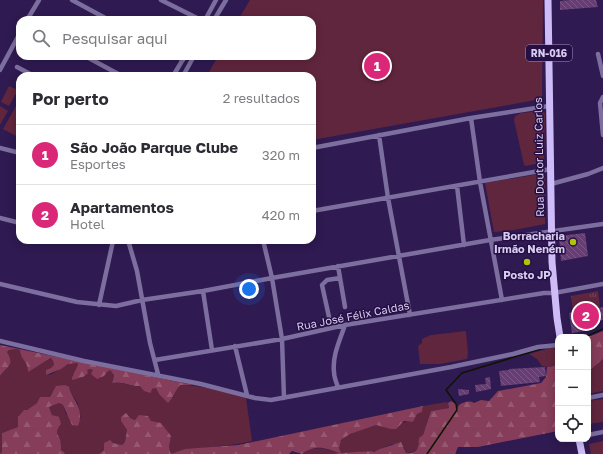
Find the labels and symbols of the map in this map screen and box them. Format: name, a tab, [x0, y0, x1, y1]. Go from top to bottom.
road number: RN-016	[526, 45, 572, 61]
pin: 1	[364, 51, 390, 81]
street label: Rua Doutor Luiz Carlos	[531, 97, 546, 217]
place label: Borracharia Irmão Neném	[494, 229, 565, 255]
marker: Borracharia Irmão Neném	[568, 237, 578, 247]
marker: Posto JP	[522, 257, 532, 267]
place label: Posto JP	[503, 268, 551, 281]
your location	[239, 279, 259, 299]
street label: Rua José Félix Caldas	[295, 298, 411, 333]
pin: 2	[573, 301, 599, 331]

